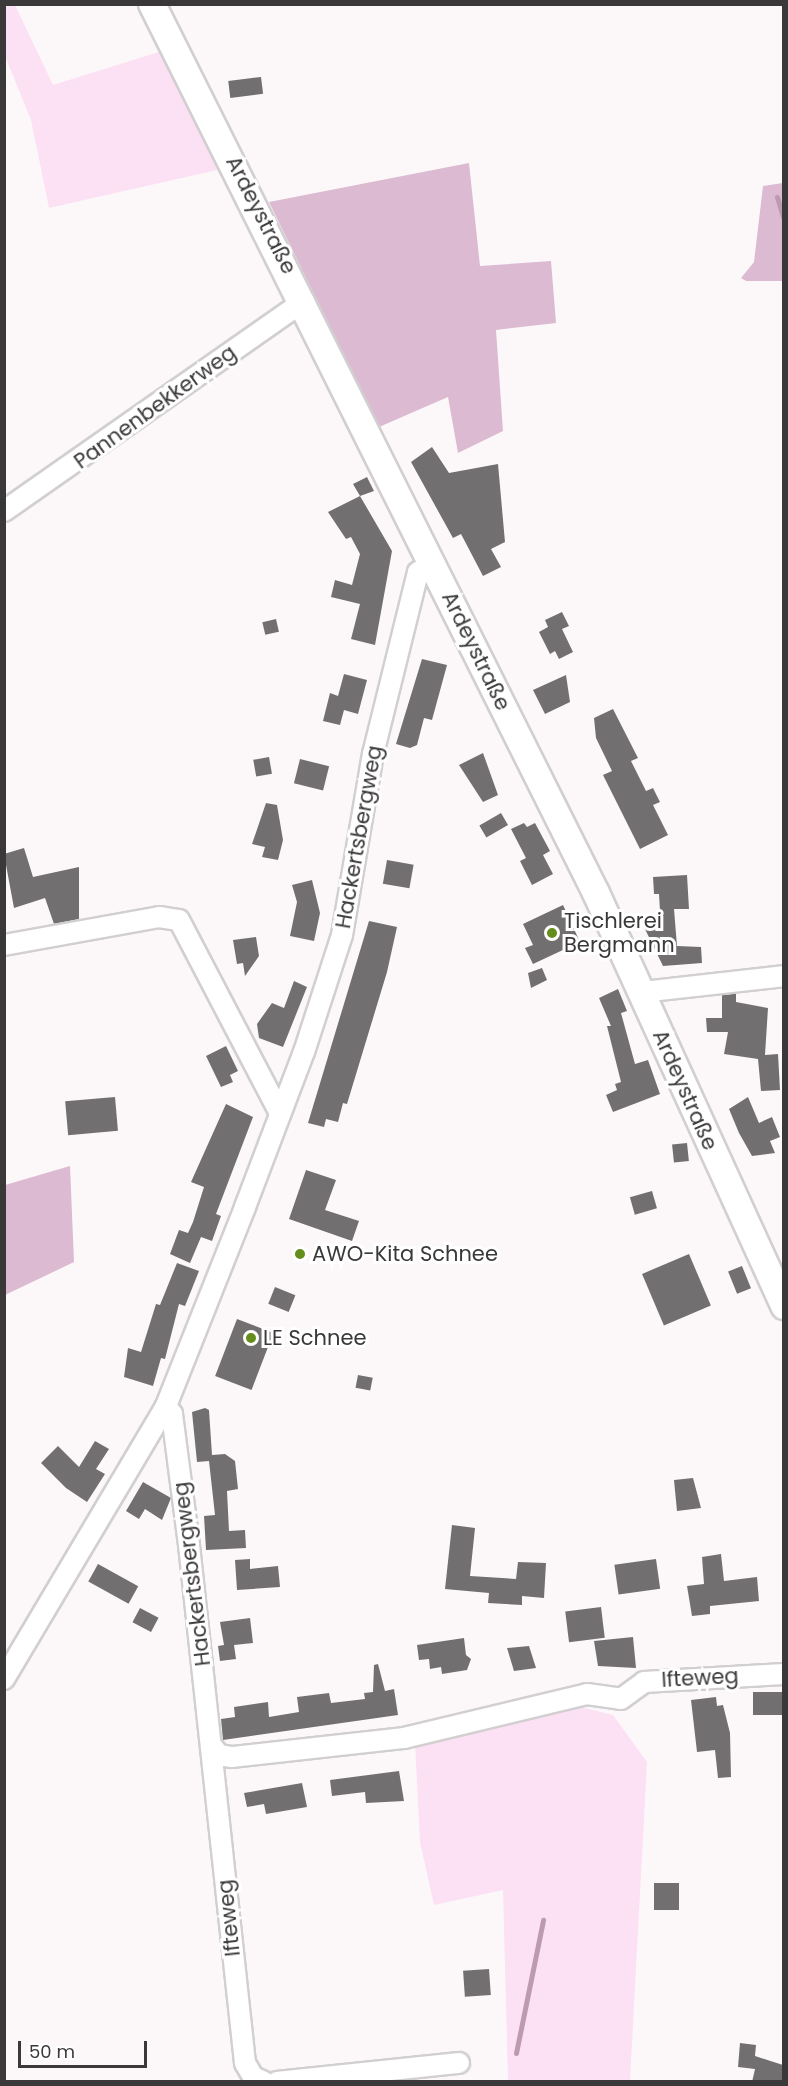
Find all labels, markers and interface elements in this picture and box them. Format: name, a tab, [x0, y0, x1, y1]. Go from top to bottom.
street label: Ardeystraße	[220, 152, 302, 278]
street label: Pannenbekkerweg	[69, 340, 241, 474]
street label: Ardeystraße	[436, 588, 516, 714]
street label: Hackertsbergweg	[330, 744, 388, 930]
place label: Tischlerei Bergmann	[564, 908, 675, 958]
marker: Tischlerei Bergmann	[545, 926, 559, 940]
street label: Ardeystraße	[647, 1026, 723, 1154]
place label: AWO-Kita Schnee	[312, 1241, 498, 1267]
marker: AWO-Kita Schnee	[293, 1247, 307, 1261]
place label: LE Schnee	[263, 1325, 366, 1351]
marker: LE Schnee	[244, 1331, 258, 1345]
street label: Hackertsbergweg	[168, 1480, 216, 1668]
street label: Ifteweg	[661, 1663, 739, 1693]
street label: Ifteweg	[212, 1878, 246, 1958]
scale bar	[21, 2029, 150, 2067]
text: 50 m	[29, 2039, 75, 2064]

